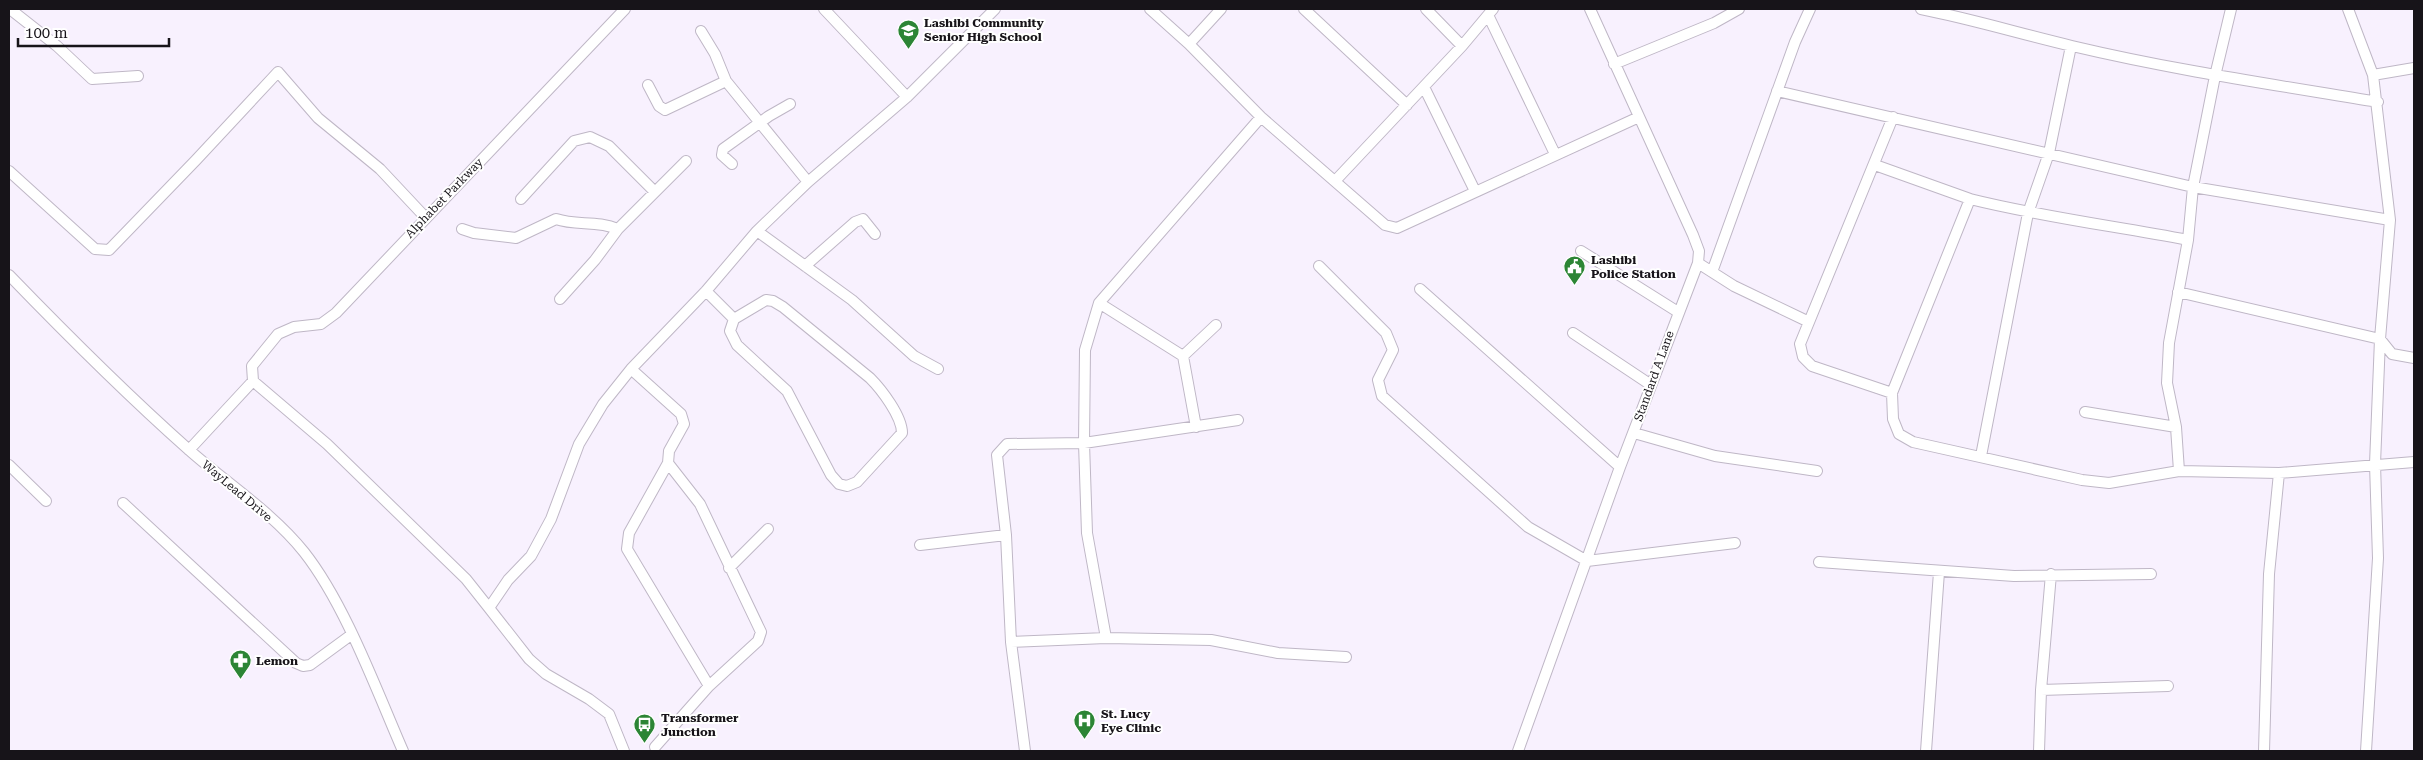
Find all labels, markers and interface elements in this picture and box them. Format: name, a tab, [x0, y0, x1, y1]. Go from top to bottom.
scale bar	[18, 15, 169, 47]
place label: Lashibi Community Senior High School	[924, 16, 1045, 44]
school or university icon: Lashibi Community Senior High School	[896, 18, 920, 49]
text: 100 m	[25, 24, 68, 42]
street label: Alphabet Parkway	[402, 155, 486, 241]
place label: Lashibi Police Station	[1591, 253, 1676, 281]
public building icon: Lashibi Police Station	[1563, 255, 1587, 286]
street label: Standard A Lane	[1631, 328, 1677, 423]
street label: WayLead Drive	[199, 458, 275, 525]
pharmacy icon: Lemon	[228, 649, 252, 680]
place label: Lemon	[256, 654, 298, 668]
place label: St. Lucy Eye Clinic	[1101, 707, 1161, 735]
hospital icon: St. Lucy Eye Clinic	[1073, 709, 1097, 740]
place label: Transformer Junction	[661, 711, 739, 739]
bus stop icon: Transformer Junction	[633, 713, 657, 744]

